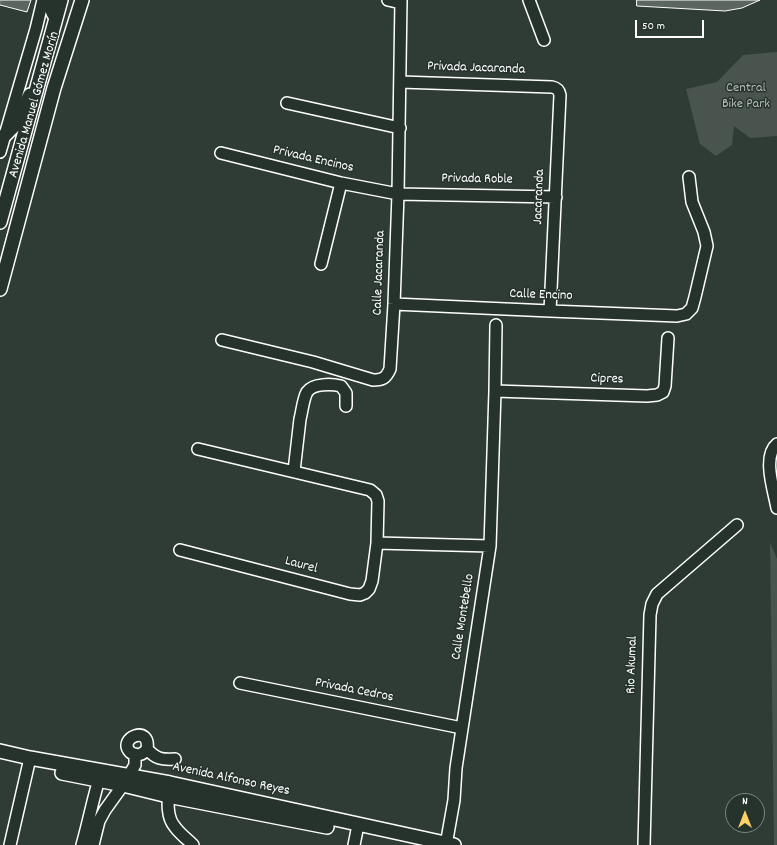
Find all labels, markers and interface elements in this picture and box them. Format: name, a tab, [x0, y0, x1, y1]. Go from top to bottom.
scale bar	[637, 12, 706, 38]
text: 50 m	[642, 18, 665, 35]
street label: Avenida Manuel Gómez Morín	[6, 30, 64, 180]
street label: Privada Jacaranda	[427, 59, 525, 79]
park label: Central Bike Park	[722, 81, 770, 114]
street label: Privada Encinos	[271, 143, 355, 177]
street label: Jacaranda	[531, 169, 549, 225]
street label: Privada Roble	[441, 171, 513, 189]
street label: Calle Jacaranda	[370, 230, 390, 316]
street label: Calle Encino	[509, 287, 573, 305]
street label: Cipres	[590, 371, 624, 389]
street label: Laurel	[283, 554, 319, 578]
street label: Calle Montebello	[449, 573, 479, 661]
street label: Rio Akumal	[624, 636, 642, 694]
street label: Privada Cedros	[313, 675, 395, 707]
street label: Avenida Alfonso Reyes	[171, 759, 291, 801]
north arrow	[725, 793, 765, 833]
text: N	[742, 794, 748, 810]

